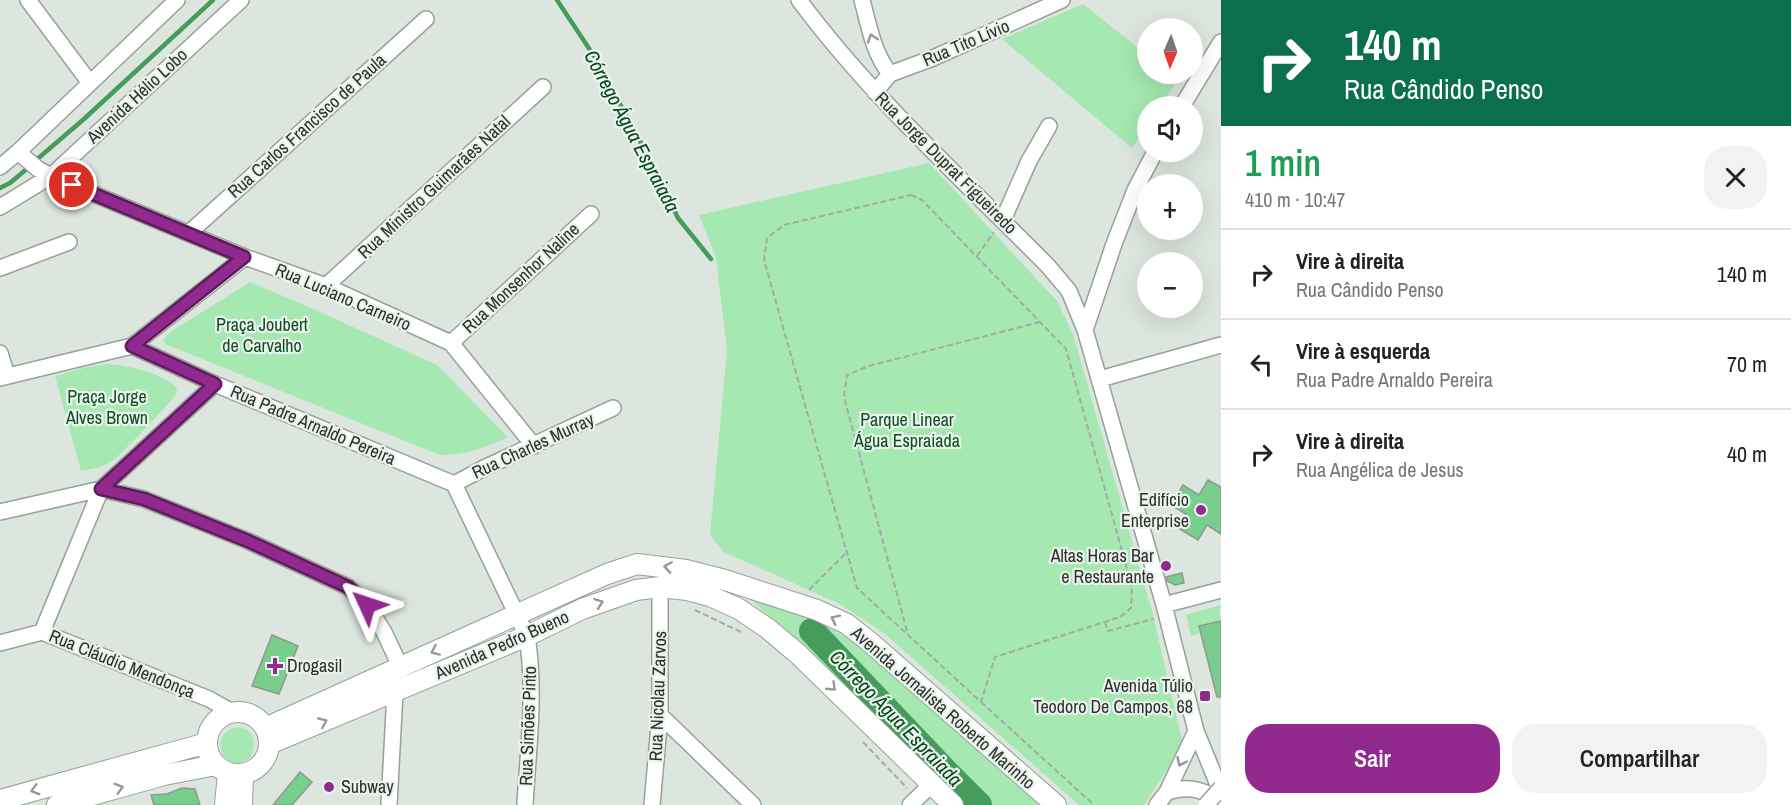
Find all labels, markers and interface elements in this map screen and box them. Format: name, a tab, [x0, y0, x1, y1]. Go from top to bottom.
street label: Rua Tito Lívio	[919, 13, 1013, 72]
text: 140 m	[1344, 17, 1442, 73]
north arrow	[1137, 18, 1203, 84]
map controls	[1137, 18, 1203, 318]
icon: right	[1245, 24, 1323, 102]
one-way arrow	[867, 33, 880, 44]
street label: Avenida Hélio Lobo	[80, 42, 193, 150]
water label: Córrego Água Espraiada	[578, 45, 687, 217]
street label: Rua Carlos Francisco de Paula	[222, 48, 391, 204]
text: Rua Cândido Penso	[1344, 71, 1543, 107]
street label: Rua Jorge Duprat Figueiredo	[870, 86, 1023, 239]
button: sound	[1137, 96, 1203, 162]
street label: Rua Ministro Guimarães Natal	[352, 109, 515, 264]
text: 1 min	[1245, 139, 1321, 187]
button: close	[1704, 146, 1767, 209]
pin	[46, 159, 97, 210]
icon: arrive	[55, 168, 88, 201]
button: +	[1137, 174, 1203, 240]
text: 410 m · 10:47	[1245, 186, 1345, 213]
street label: Rua Monsenhor Naline	[457, 217, 585, 339]
text: Vire à direita	[1296, 246, 1404, 276]
button: −	[1137, 252, 1203, 318]
street label: Rua Luciano Carneiro	[271, 257, 415, 336]
icon: right	[1245, 258, 1278, 291]
text: 140 m	[1717, 259, 1767, 289]
text: Rua Cândido Penso	[1296, 276, 1444, 303]
park label: Praça Joubert de Carvalho	[216, 312, 308, 358]
text: Vire à esquerda	[1296, 336, 1430, 366]
icon: left	[1245, 348, 1278, 381]
text: 70 m	[1727, 349, 1767, 379]
text: Rua Padre Arnaldo Pereira	[1296, 366, 1493, 393]
street label: Rua Padre Arnaldo Pereira	[227, 378, 400, 471]
park label: Praça Jorge Alves Brown	[65, 384, 148, 430]
street label: Rua Charles Murray	[468, 406, 598, 485]
park label: Parque Linear Água Espraiada	[853, 407, 960, 453]
text: Vire à direita	[1296, 426, 1404, 456]
icon: right	[1245, 438, 1278, 471]
text: 40 m	[1727, 439, 1767, 469]
text: Rua Angélica de Jesus	[1296, 456, 1464, 483]
place label: Edifício Enterprise	[1121, 487, 1189, 533]
marker: Edifício Enterprise	[1194, 503, 1208, 517]
place label: Altas Horas Bar e Restaurante	[1050, 543, 1154, 589]
marker: Altas Horas Bar e Restaurante	[1159, 559, 1173, 573]
one-way arrow	[663, 561, 673, 574]
position arrow	[335, 573, 399, 637]
one-way arrow	[593, 598, 604, 611]
street label: Avenida Pedro Bueno	[430, 604, 573, 686]
one-way arrow	[831, 614, 842, 626]
street label: Avenida Jornalista Roberto Marinho	[845, 620, 1041, 795]
street label: Rua Cláudio Mendonça	[46, 623, 199, 704]
street label: Rua Nicolau Zarvos	[643, 630, 672, 762]
one-way arrow	[431, 643, 442, 655]
water label: Córrego Água Espraiada	[824, 643, 969, 792]
place label: Drogasil	[287, 653, 342, 678]
marker: Drogasil	[268, 659, 282, 673]
street label: Rua Simões Pinto	[513, 666, 542, 786]
place label: Avenida Túlio Teodoro De Campos, 68	[1033, 673, 1193, 719]
one-way arrow	[824, 680, 835, 691]
marker: Avenida Túlio Teodoro De Campos, 68	[1198, 689, 1212, 703]
one-way arrow	[317, 717, 328, 729]
button: Sair	[1245, 724, 1500, 793]
button: Compartilhar	[1512, 724, 1767, 793]
one-way arrow	[1177, 755, 1189, 766]
place label: Subway	[341, 774, 394, 799]
marker: Subway	[322, 780, 336, 794]
one-way arrow	[30, 783, 40, 796]
one-way arrow	[113, 783, 123, 795]

